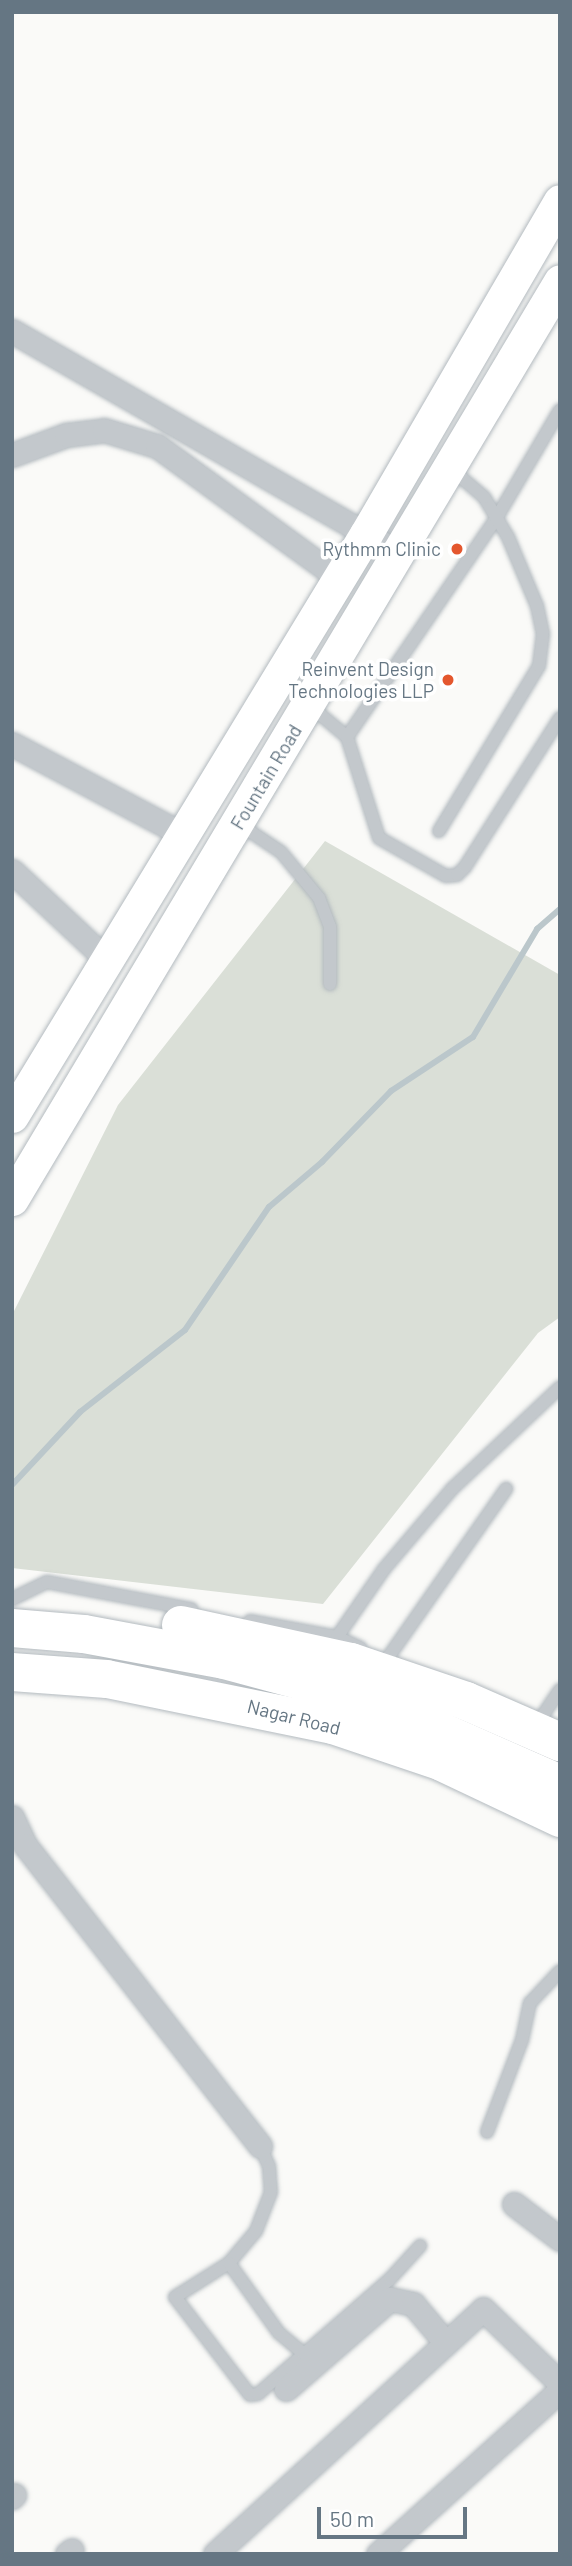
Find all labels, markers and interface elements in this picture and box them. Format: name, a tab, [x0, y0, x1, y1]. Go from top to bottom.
place label: Rythmm Clinic	[323, 538, 441, 560]
marker: Rythmm Clinic	[447, 539, 467, 559]
place label: Reinvent Design Technologies LLP	[288, 658, 434, 702]
marker: Reinvent Design Technologies LLP	[440, 672, 456, 688]
street label: Fountain Road	[226, 720, 306, 834]
street label: Nagar Road	[245, 1694, 343, 1740]
scale bar	[320, 2492, 470, 2536]
text: 50 m	[330, 2506, 374, 2531]

